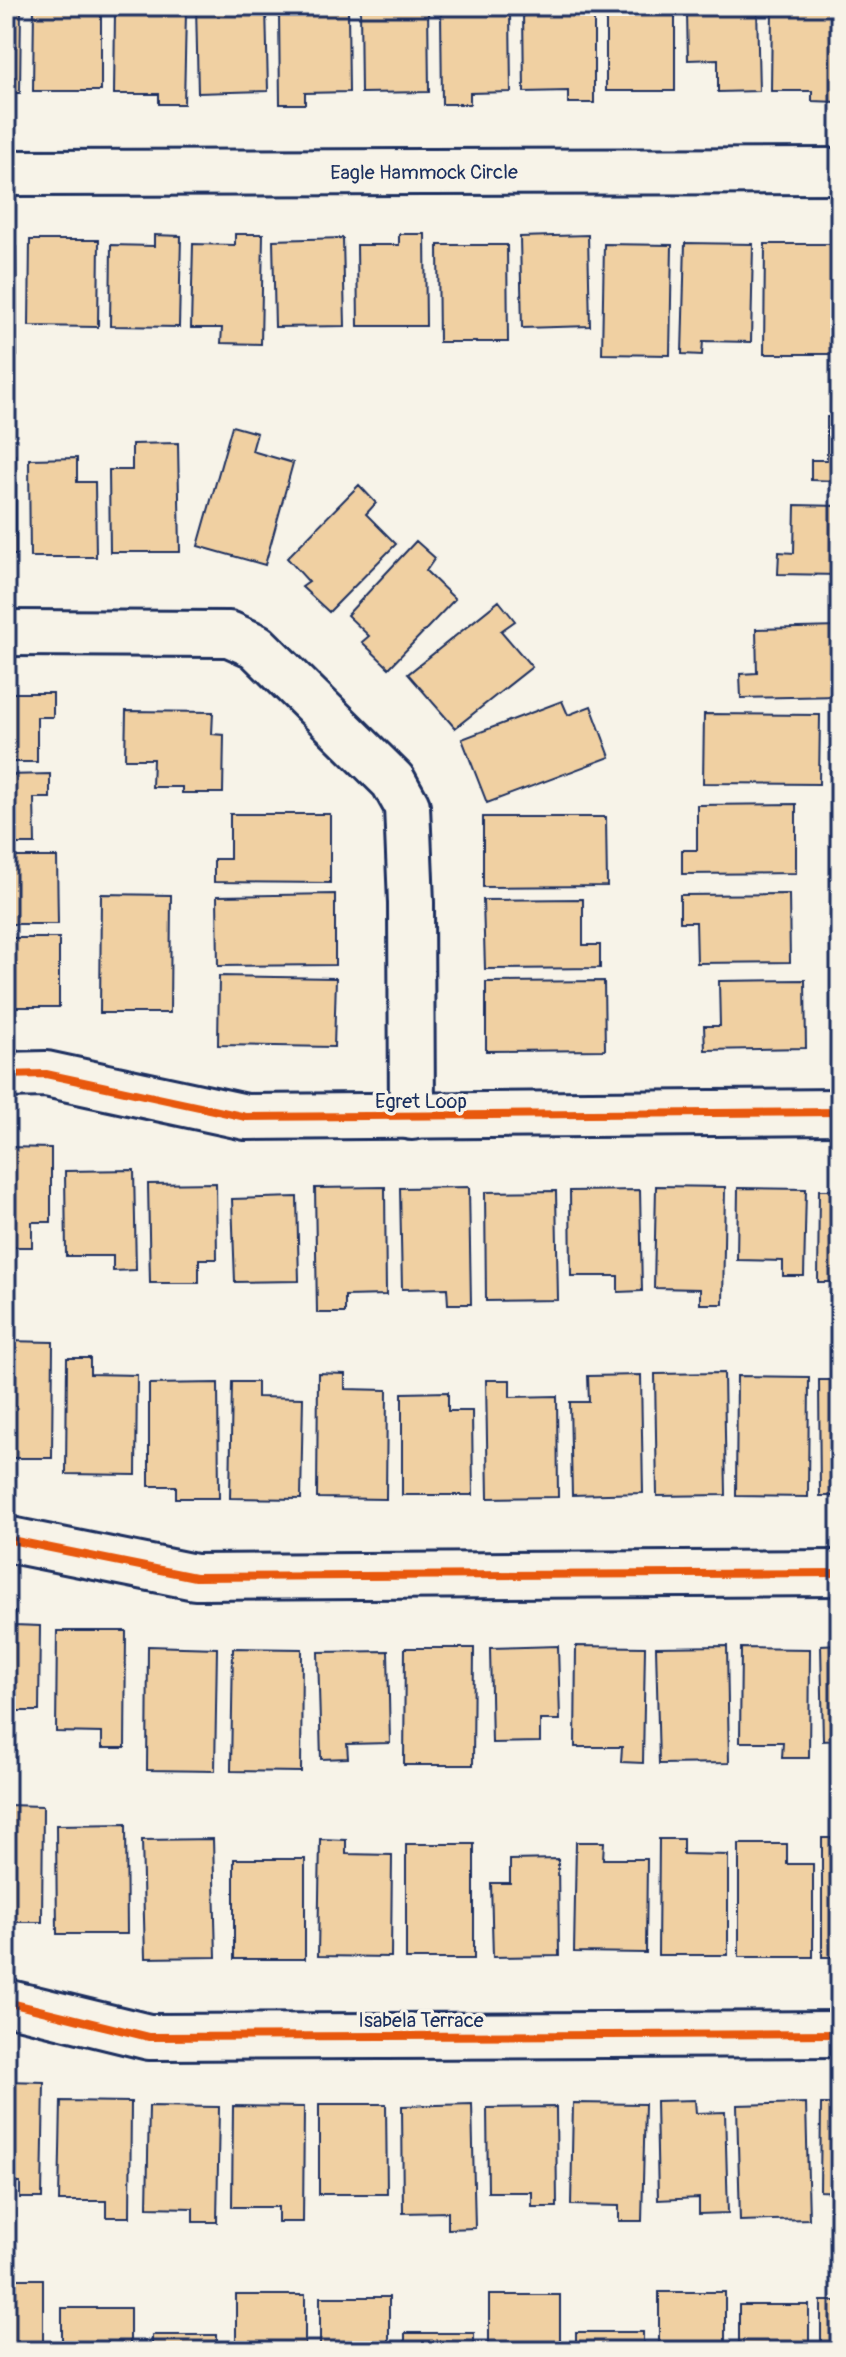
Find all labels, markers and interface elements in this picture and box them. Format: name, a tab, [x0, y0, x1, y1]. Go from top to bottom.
street label: Eagle Hammock Circle	[330, 160, 518, 185]
street label: Egret Loop	[375, 1089, 467, 1114]
street label: Isabela Terrace	[358, 2008, 484, 2033]

